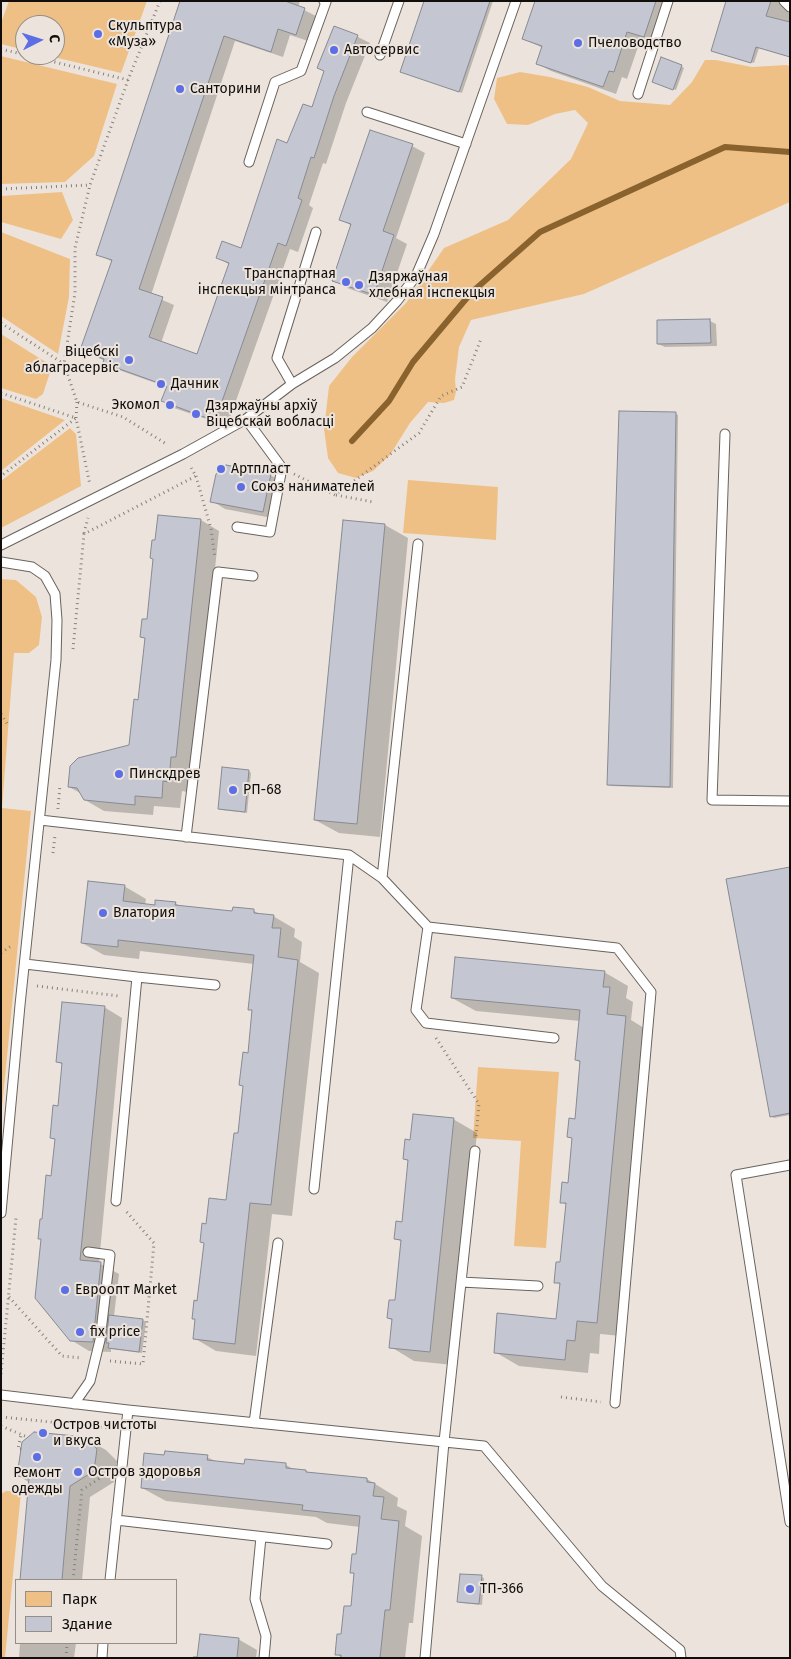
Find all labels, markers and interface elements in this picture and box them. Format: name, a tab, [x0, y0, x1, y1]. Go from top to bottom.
north arrow	[15, 15, 65, 65]
place label: Скульптура «Муза»	[108, 18, 182, 50]
marker: Скульптура «Муза»	[92, 28, 104, 40]
text: С	[46, 34, 63, 43]
place label: Пчеловодство	[588, 35, 682, 51]
marker: Пчеловодство	[572, 37, 584, 49]
place label: Автосервис	[344, 42, 419, 58]
marker: Автосервис	[328, 44, 340, 56]
place label: Санторини	[190, 81, 261, 97]
marker: Санторини	[174, 83, 186, 95]
place label: Транспартная інспекцыя мінтранса	[198, 266, 336, 298]
place label: Дзяржаўная хлебная інспекцыя	[369, 269, 495, 302]
marker: Транспартная інспекцыя мінтранса	[340, 276, 352, 288]
marker: Дзяржаўная хлебная інспекцыя	[353, 279, 365, 291]
place label: Віцебскі аблаграсервіс	[25, 344, 119, 377]
marker: Віцебскі аблаграсервіс	[123, 354, 135, 366]
place label: Дачник	[171, 376, 219, 392]
marker: Дачник	[155, 378, 167, 390]
place label: Экомол	[112, 397, 160, 413]
place label: Дзяржаўны архіў Віцебскай вобласці	[206, 398, 334, 431]
marker: Экомол	[164, 399, 176, 411]
marker: Дзяржаўны архіў Віцебскай вобласці	[190, 408, 202, 420]
place label: Артпласт	[231, 461, 290, 477]
marker: Артпласт	[215, 463, 227, 475]
place label: Союз нанимателей	[251, 479, 375, 495]
marker: Союз нанимателей	[235, 481, 247, 493]
place label: Пинскдрев	[129, 766, 201, 782]
marker: Пинскдрев	[113, 768, 125, 780]
place label: РП-68	[243, 782, 281, 798]
marker: РП-68	[227, 784, 239, 796]
place label: Влатория	[113, 905, 175, 921]
marker: Влатория	[97, 907, 109, 919]
place label: Евроопт Market	[75, 1282, 177, 1298]
marker: Евроопт Market	[59, 1284, 71, 1296]
place label: fix price	[90, 1324, 140, 1340]
marker: fix price	[74, 1326, 86, 1338]
place label: Остров чистоты и вкуса	[53, 1417, 157, 1450]
marker: Остров чистоты и вкуса	[37, 1427, 49, 1439]
marker: Ремонт одежды	[31, 1451, 43, 1463]
place label: Остров здоровья	[88, 1464, 201, 1480]
place label: Ремонт одежды	[11, 1465, 63, 1498]
marker: Остров здоровья	[72, 1466, 84, 1478]
legend	[15, 1579, 178, 1644]
place label: ТП-366	[480, 1581, 523, 1597]
marker: ТП-366	[464, 1583, 476, 1595]
text: Парк	[62, 1590, 97, 1608]
text: Здание	[62, 1615, 112, 1633]

